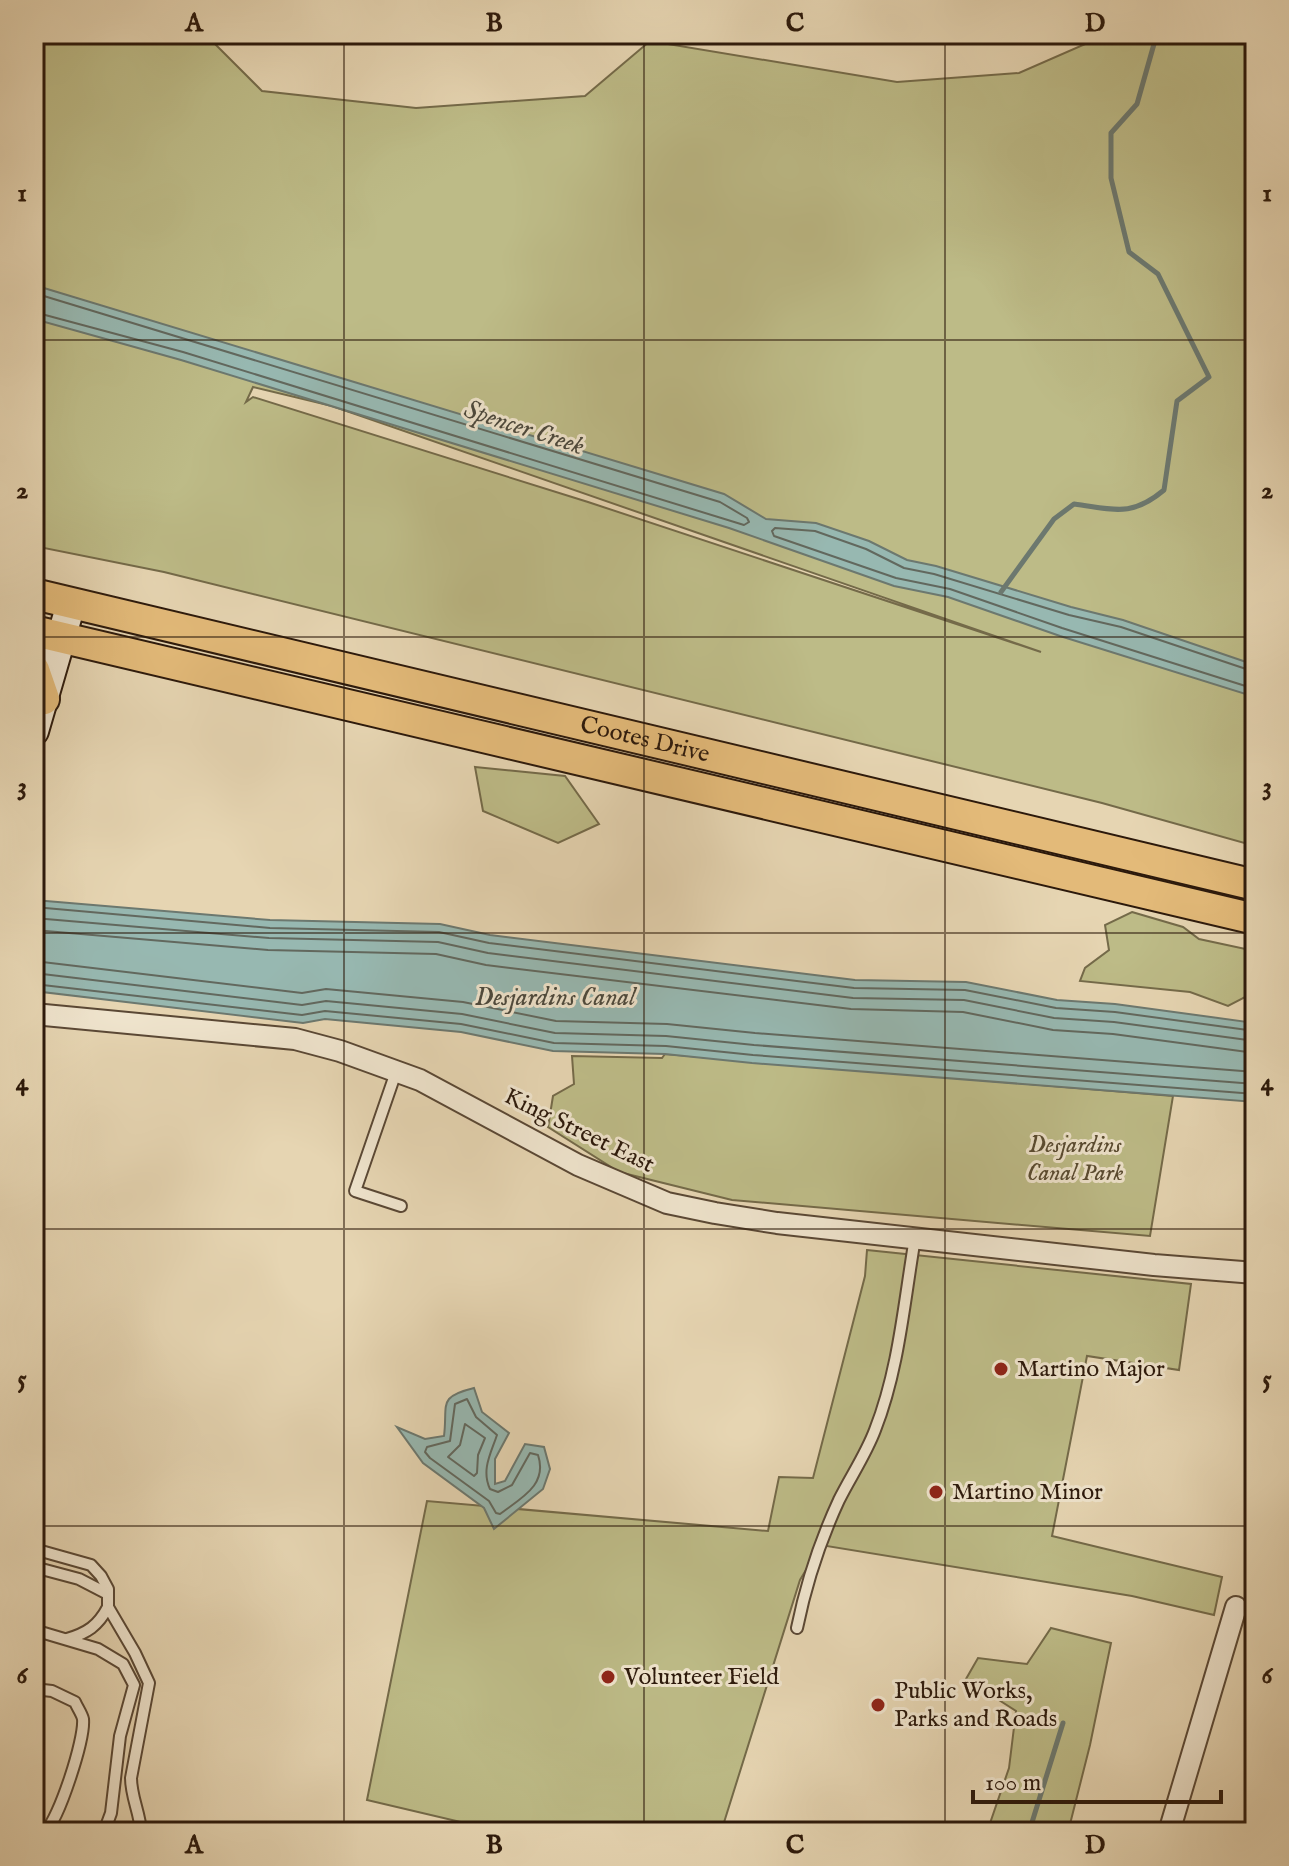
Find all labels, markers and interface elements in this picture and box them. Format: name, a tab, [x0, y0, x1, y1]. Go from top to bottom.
text: A	[184, 7, 204, 40]
text: B	[485, 7, 503, 40]
text: C	[786, 7, 805, 40]
text: D	[1085, 7, 1106, 40]
text: 1	[17, 177, 27, 210]
text: 1	[1262, 177, 1272, 210]
water label: Spencer Creek	[460, 393, 589, 463]
text: 2	[16, 474, 28, 507]
text: 2	[1261, 474, 1273, 507]
street label: Cootes Drive	[577, 709, 713, 770]
text: 3	[17, 770, 27, 803]
text: 3	[1262, 770, 1272, 803]
water label: Desjardins Canal	[475, 981, 637, 1014]
text: 4	[16, 1066, 30, 1099]
text: 4	[1261, 1066, 1275, 1099]
street label: King Street East	[499, 1081, 659, 1181]
park label: Desjardins Canal Park	[1027, 1130, 1124, 1189]
place label: Martino Major	[1017, 1354, 1165, 1385]
marker: Martino Major	[992, 1360, 1010, 1378]
text: 5	[17, 1363, 27, 1396]
text: 5	[1262, 1363, 1272, 1396]
place label: Martino Minor	[952, 1477, 1103, 1508]
marker: Martino Minor	[927, 1483, 945, 1501]
text: 6	[17, 1659, 29, 1692]
text: 6	[1262, 1659, 1274, 1692]
place label: Volunteer Field	[623, 1662, 779, 1693]
marker: Volunteer Field	[599, 1668, 617, 1686]
place label: Public Works, Parks and Roads	[894, 1676, 1057, 1735]
marker: Public Works, Parks and Roads	[869, 1696, 887, 1714]
scale bar	[973, 1754, 1221, 1804]
text: 100 m	[985, 1768, 1041, 1799]
text: A	[184, 1829, 204, 1862]
text: B	[485, 1829, 503, 1862]
text: C	[786, 1829, 805, 1862]
text: D	[1085, 1829, 1106, 1862]

